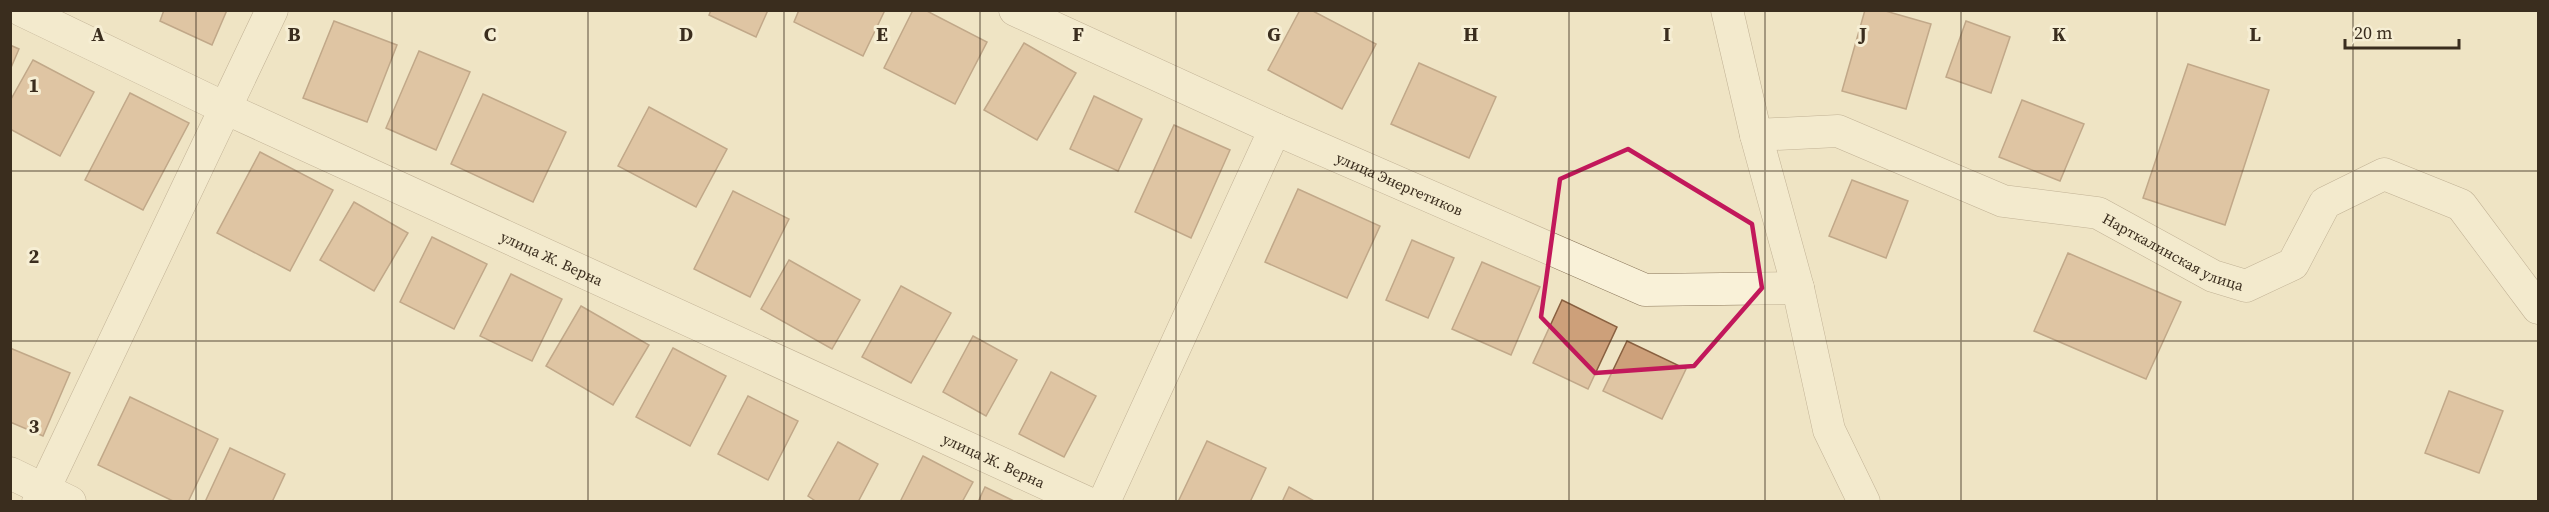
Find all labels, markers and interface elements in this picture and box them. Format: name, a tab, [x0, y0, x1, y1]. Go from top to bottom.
scale bar	[2345, 12, 2459, 50]
text: A	[91, 20, 105, 48]
text: B	[287, 20, 301, 48]
text: C	[484, 20, 496, 48]
text: D	[679, 20, 693, 48]
text: E	[876, 20, 888, 48]
text: F	[1072, 20, 1084, 48]
text: G	[1267, 20, 1281, 48]
text: H	[1463, 20, 1479, 48]
text: I	[1663, 20, 1671, 48]
text: J	[1857, 20, 1867, 48]
text: K	[2052, 20, 2066, 48]
text: L	[2249, 20, 2261, 48]
text: 20 m	[2354, 20, 2392, 45]
text: 1	[29, 71, 39, 99]
street label: улица Энергетиков	[1333, 146, 1467, 220]
street label: Нарткалинская улица	[2099, 207, 2247, 295]
street label: улица Ж. Верна	[497, 225, 607, 290]
text: 2	[29, 242, 40, 270]
text: 3	[29, 412, 40, 440]
street label: улица Ж. Верна	[939, 427, 1049, 493]

